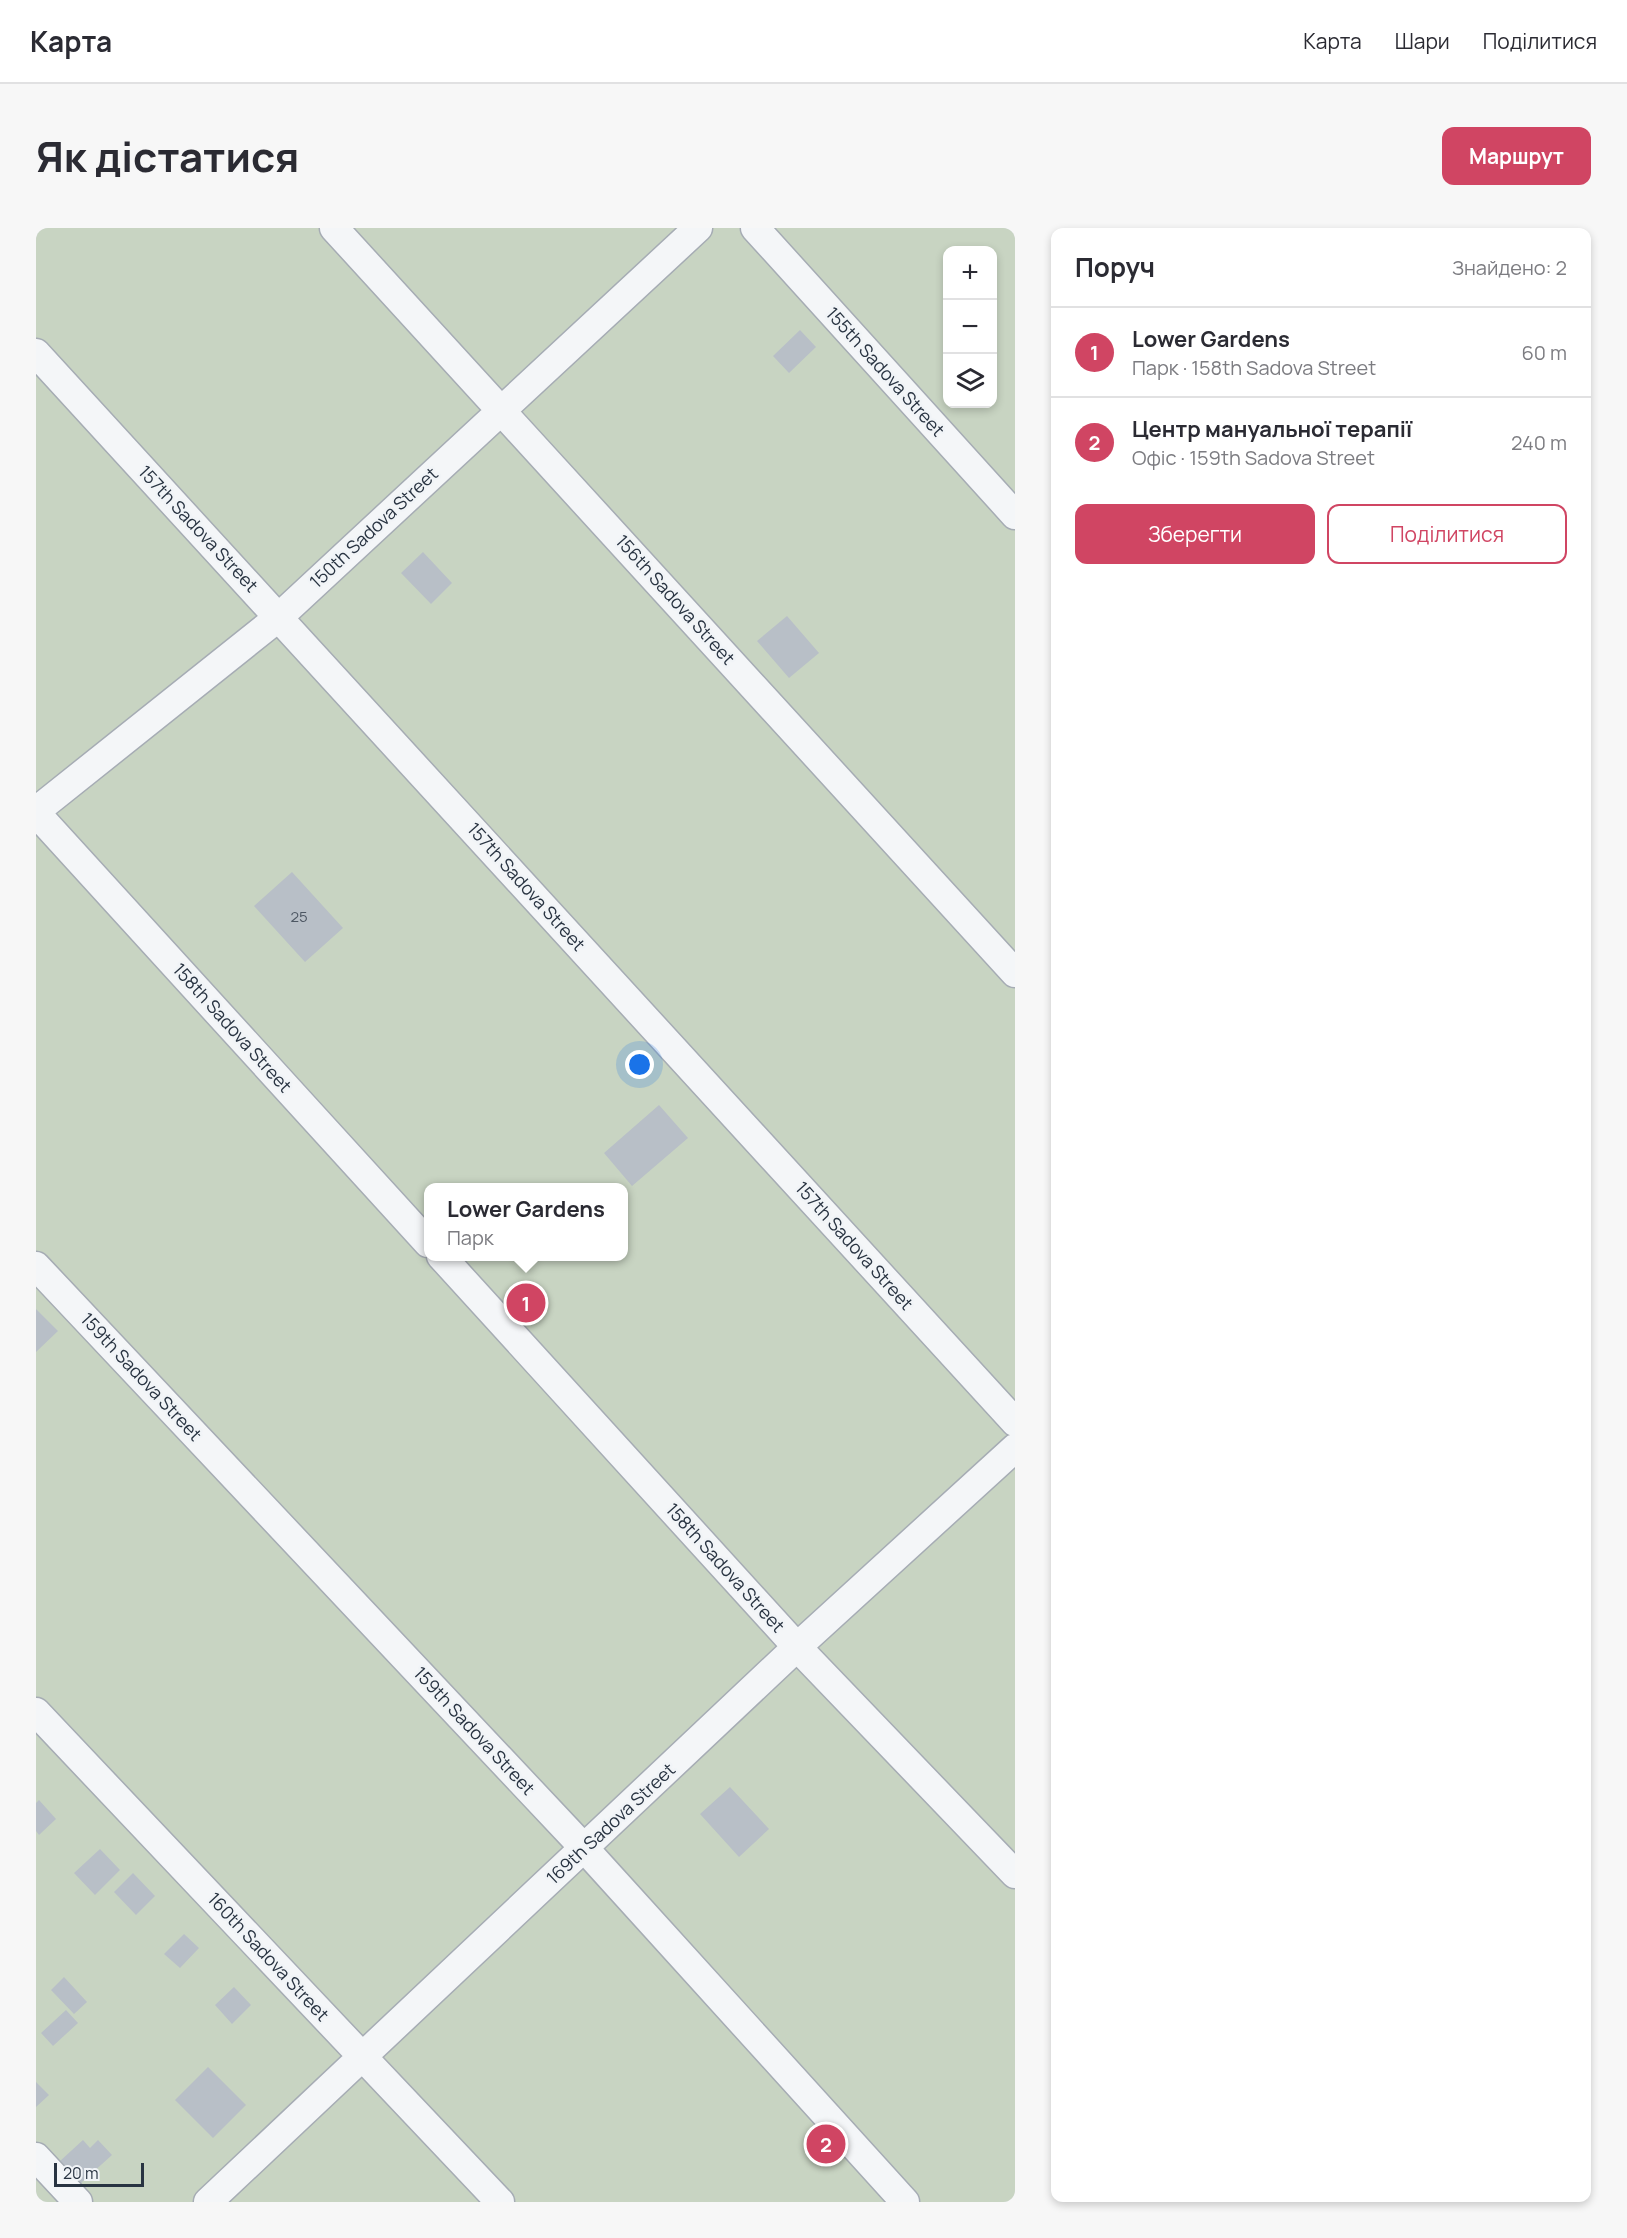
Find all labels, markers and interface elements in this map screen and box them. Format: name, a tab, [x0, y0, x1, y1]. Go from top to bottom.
text: Карта	[30, 22, 112, 60]
text: Карта	[1303, 27, 1362, 55]
text: Шари	[1395, 27, 1450, 55]
text: Поділитися	[1483, 27, 1597, 55]
text: Як дістатися	[36, 127, 299, 185]
button: Маршрут	[1442, 127, 1591, 185]
map controls	[943, 246, 997, 408]
button: +	[943, 246, 997, 300]
text: Поруч	[1075, 249, 1155, 285]
text: Знайдено: 2	[1452, 254, 1567, 281]
button: −	[943, 300, 997, 354]
street label: 155th Sadova Street	[821, 301, 950, 441]
text: Lower Gardens	[1132, 324, 1290, 354]
text: 1	[1090, 339, 1099, 366]
text: 60 m	[1521, 339, 1567, 366]
button: layers	[943, 354, 997, 408]
text: Парк · 158th Sadova Street	[1132, 354, 1376, 381]
text: Центр мануальної терапії	[1132, 414, 1412, 444]
text: 2	[1089, 429, 1100, 456]
text: 240 m	[1511, 429, 1567, 456]
text: Офіс · 159th Sadova Street	[1132, 444, 1375, 471]
street label: 157th Sadova Street	[134, 460, 264, 597]
street label: 150th Sadova Street	[304, 462, 443, 593]
button: Зберегти	[1075, 504, 1315, 564]
button: Поділитися	[1327, 504, 1567, 564]
street label: 156th Sadova Street	[611, 529, 741, 669]
street label: 157th Sadova Street	[463, 817, 591, 956]
house number: 25	[290, 906, 308, 927]
street label: 158th Sadova Street	[168, 957, 297, 1097]
your location	[625, 1050, 654, 1079]
street label: 157th Sadova Street	[791, 1176, 919, 1315]
popup	[424, 1183, 628, 1261]
text: Lower Gardens	[447, 1194, 605, 1224]
text: Парк	[447, 1224, 494, 1251]
pin: 1	[506, 1280, 546, 1326]
street label: 159th Sadova Street	[76, 1307, 208, 1446]
street label: 158th Sadova Street	[661, 1497, 790, 1637]
street label: 159th Sadova Street	[409, 1661, 541, 1800]
street label: 169th Sadova Street	[541, 1757, 680, 1889]
street label: 160th Sadova Street	[203, 1887, 335, 2026]
pin: 2	[806, 2122, 846, 2166]
scale bar	[54, 2160, 144, 2188]
text: 20 m	[63, 2162, 99, 2184]

